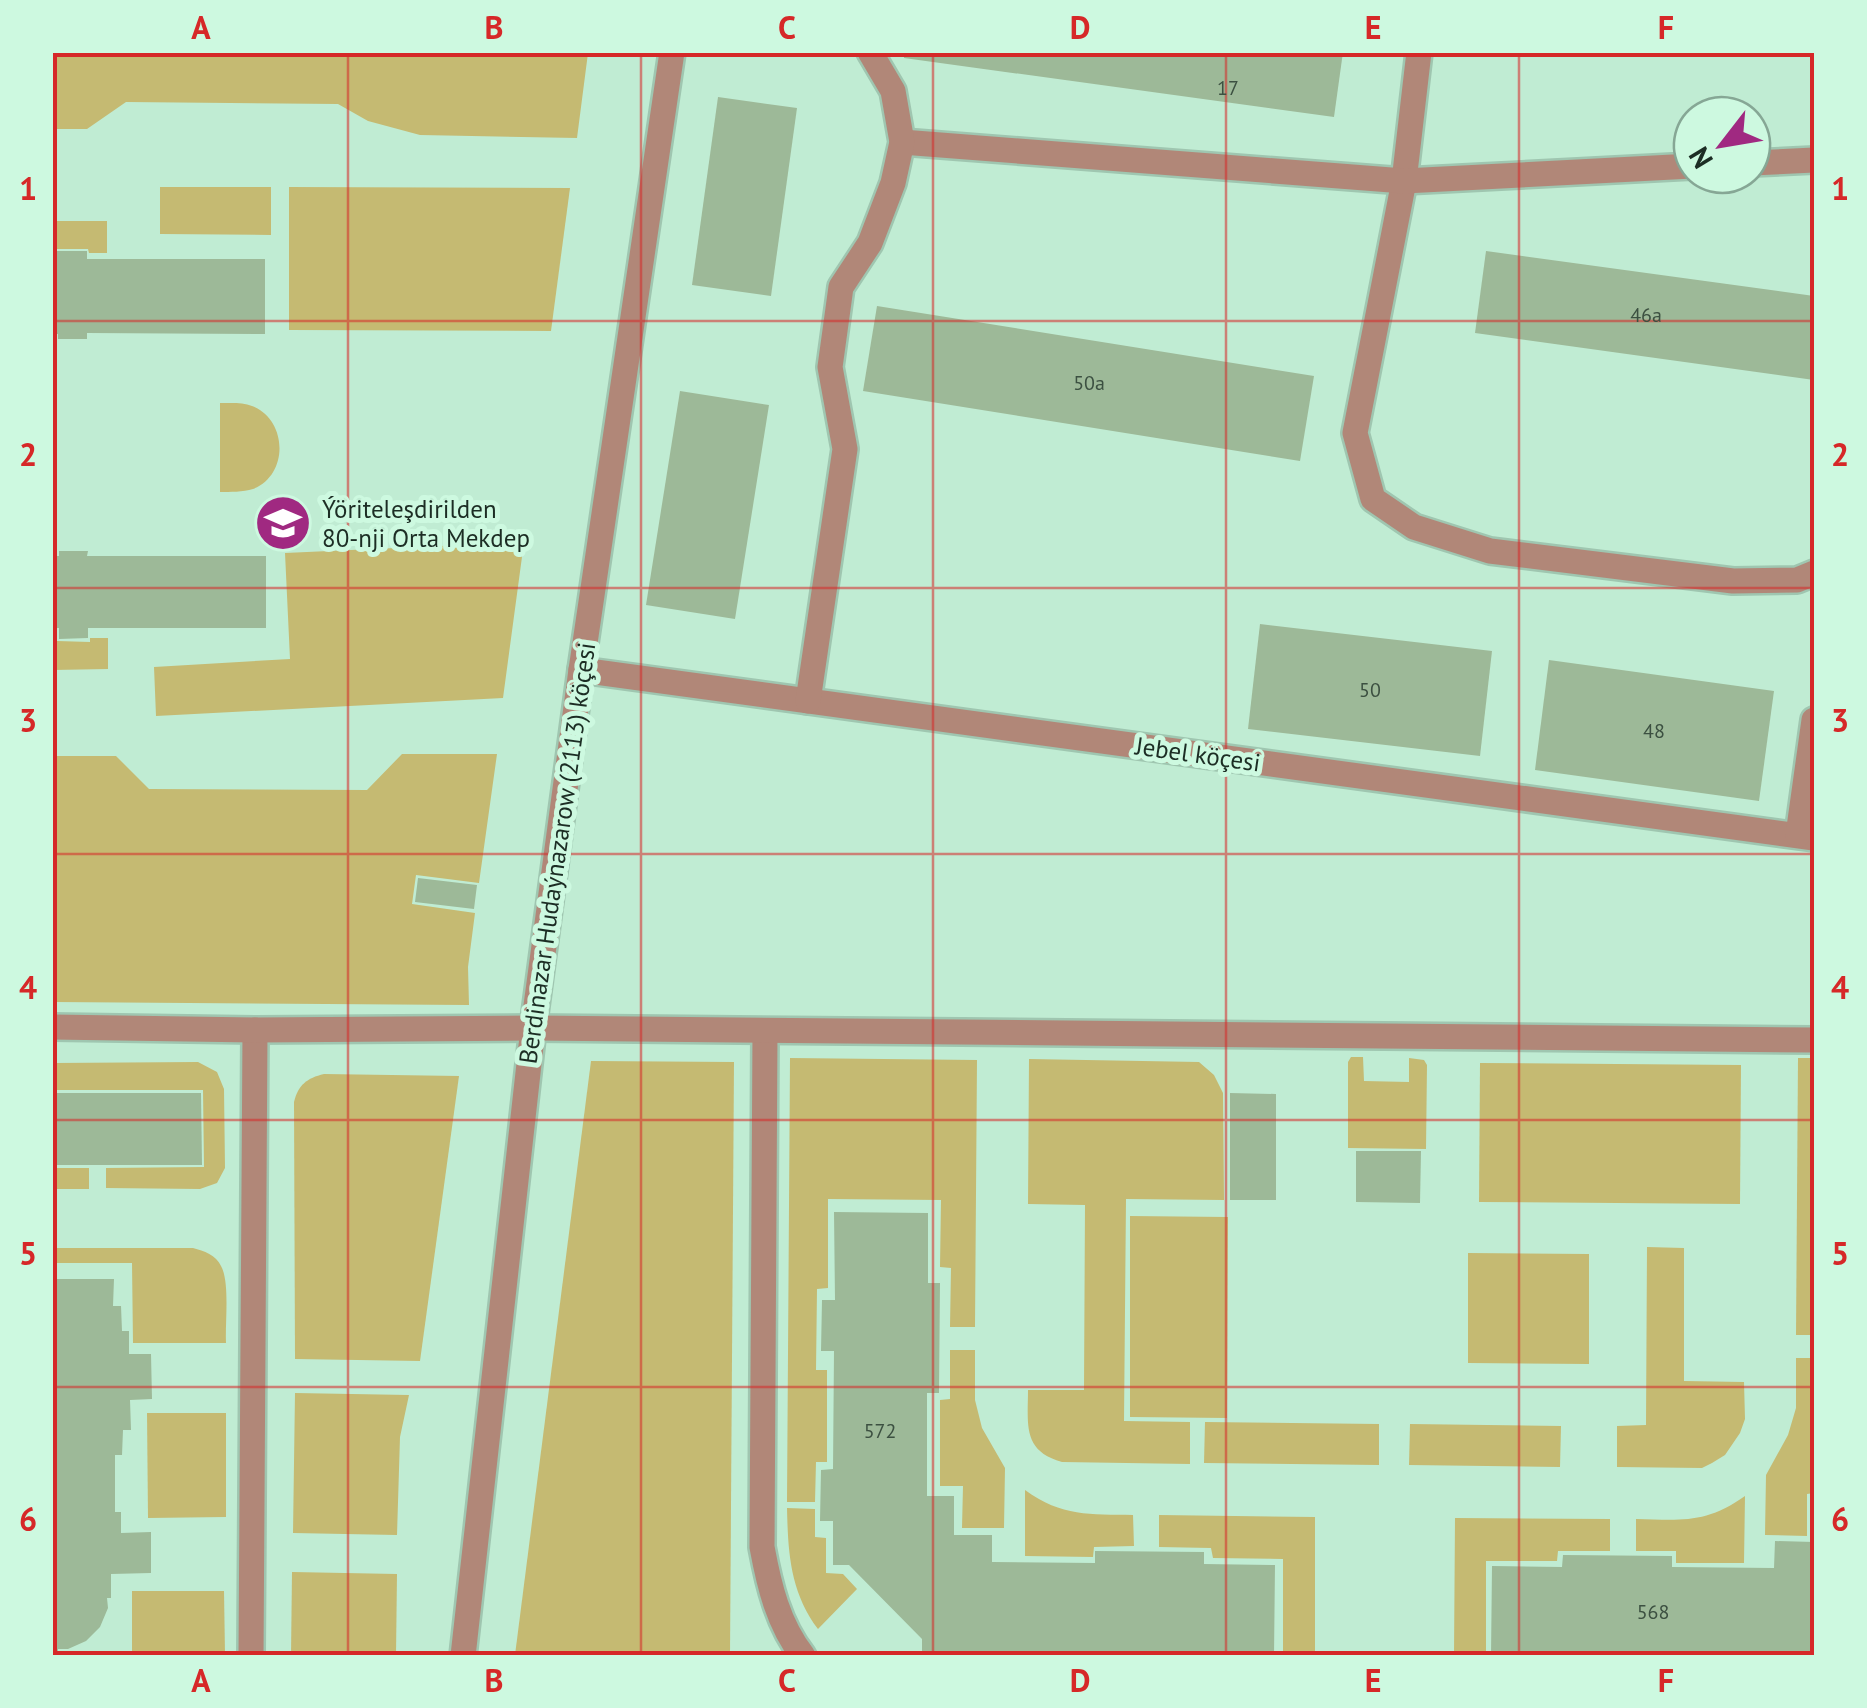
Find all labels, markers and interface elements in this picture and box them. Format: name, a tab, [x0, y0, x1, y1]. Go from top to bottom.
text: A	[191, 6, 211, 48]
text: B	[485, 6, 503, 48]
text: C	[778, 6, 796, 48]
text: D	[1070, 6, 1090, 48]
text: E	[1365, 6, 1381, 48]
text: F	[1658, 6, 1674, 48]
house number: 17	[1217, 75, 1239, 101]
north arrow	[1672, 95, 1772, 195]
text: N	[1680, 141, 1721, 176]
text: 1	[19, 167, 37, 209]
text: 1	[1831, 167, 1849, 209]
house number: 46a	[1630, 302, 1662, 328]
house number: 50a	[1073, 370, 1105, 396]
text: 2	[19, 433, 37, 475]
text: 2	[1831, 433, 1849, 475]
school or university icon: Ýöriteleşdirilden 80-nji Orta Mekdep	[253, 493, 313, 553]
place label: Ýöriteleşdirilden 80-nji Orta Mekdep	[322, 493, 530, 554]
street label: Berdinazar Hudaýnazarow (2113) köçesi	[512, 640, 602, 1066]
house number: 50	[1359, 677, 1381, 703]
text: 3	[19, 699, 37, 741]
text: 3	[1831, 699, 1849, 741]
house number: 48	[1643, 718, 1665, 744]
street label: Jebel köçesi	[1132, 729, 1263, 779]
text: 4	[19, 966, 37, 1008]
text: 4	[1831, 966, 1849, 1008]
text: 5	[19, 1232, 37, 1274]
text: 5	[1831, 1232, 1849, 1274]
house number: 572	[864, 1418, 896, 1444]
text: 6	[19, 1498, 37, 1540]
text: 6	[1831, 1498, 1849, 1540]
house number: 568	[1637, 1599, 1669, 1625]
text: A	[191, 1659, 211, 1701]
text: B	[485, 1659, 503, 1701]
text: C	[778, 1659, 796, 1701]
text: D	[1070, 1659, 1090, 1701]
text: E	[1365, 1659, 1381, 1701]
text: F	[1658, 1659, 1674, 1701]

